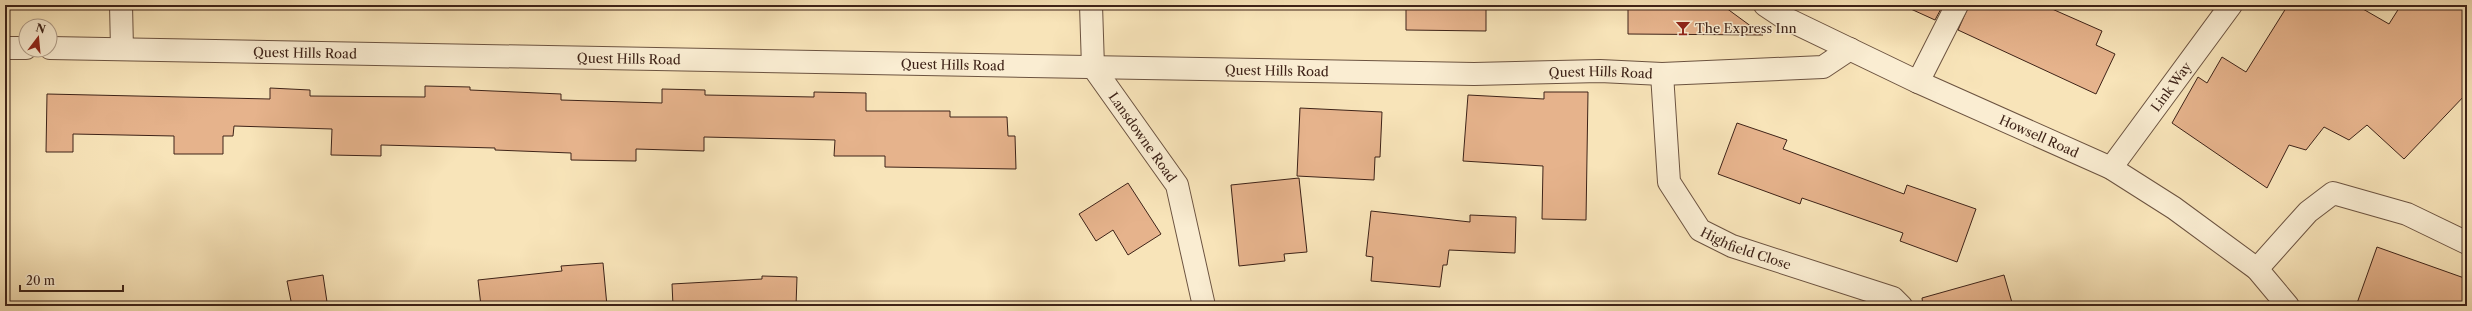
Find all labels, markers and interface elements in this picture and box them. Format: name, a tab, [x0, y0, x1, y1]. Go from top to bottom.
north arrow	[18, 18, 58, 58]
bar icon: The Express Inn	[1674, 19, 1692, 37]
text: N	[34, 20, 48, 37]
place label: The Express Inn	[1695, 20, 1797, 36]
street label: Quest Hills Road	[253, 44, 357, 62]
street label: Quest Hills Road	[577, 50, 681, 68]
street label: Quest Hills Road	[901, 56, 1005, 73]
street label: Link Way	[2147, 58, 2195, 115]
street label: Quest Hills Road	[1225, 61, 1329, 79]
street label: Quest Hills Road	[1549, 63, 1653, 82]
street label: Lansdowne Road	[1105, 89, 1180, 185]
street label: Howsell Road	[1997, 111, 2081, 161]
street label: Highfield Close	[1698, 224, 1793, 273]
scale bar	[20, 267, 123, 293]
text: 20 m	[26, 273, 55, 288]

